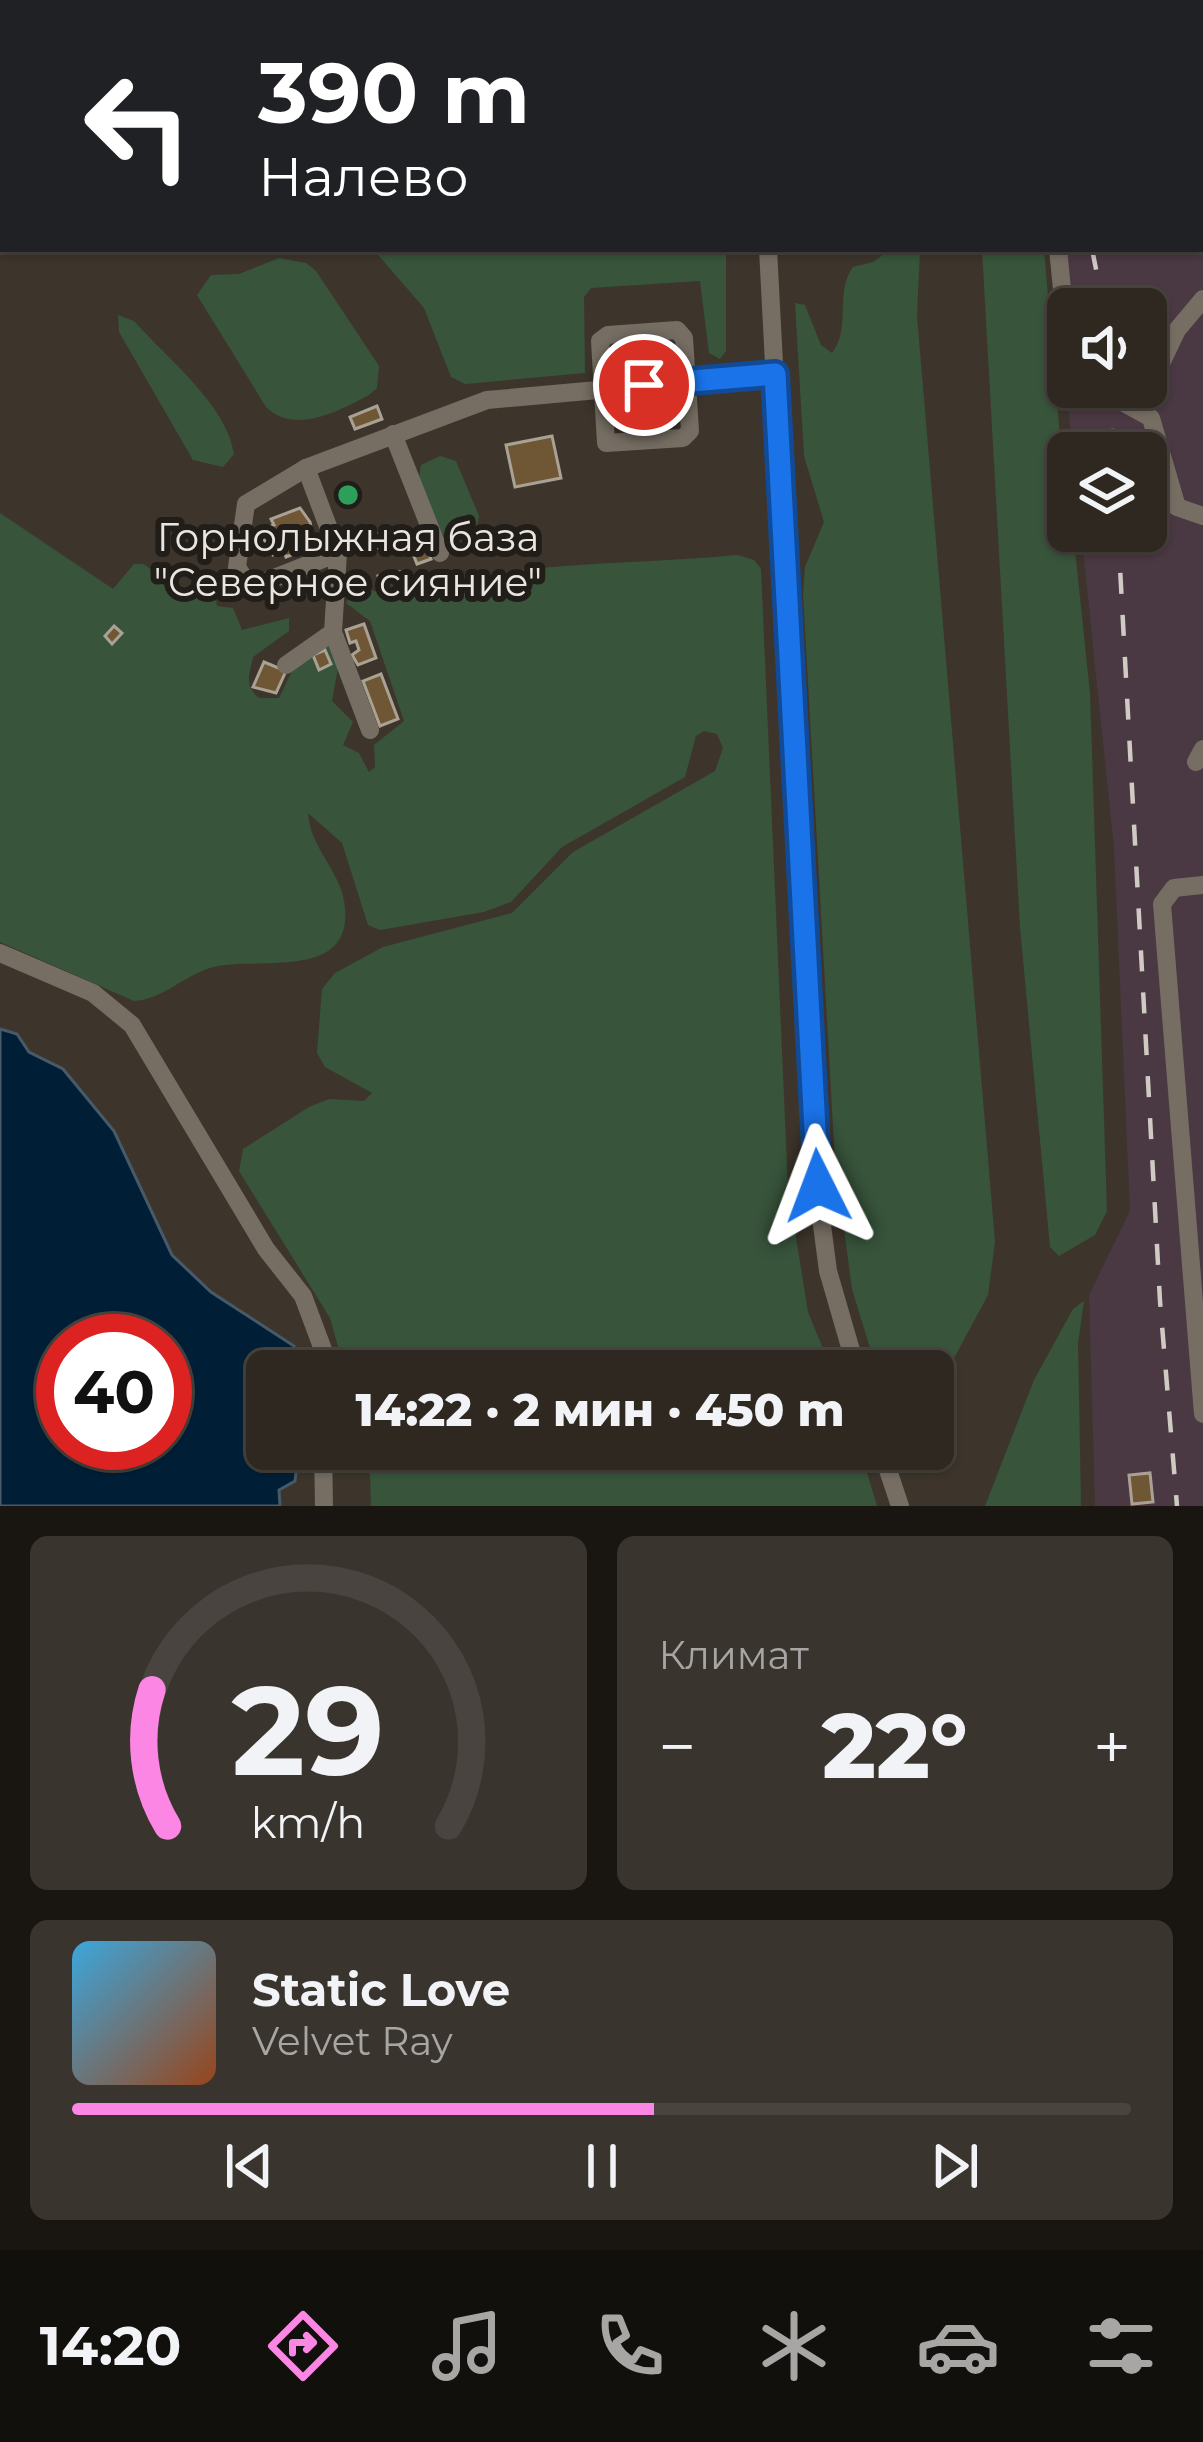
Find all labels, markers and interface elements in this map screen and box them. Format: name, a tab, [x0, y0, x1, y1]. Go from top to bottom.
text: 390 m	[258, 42, 530, 144]
icon: left	[60, 48, 216, 204]
text: Налево	[258, 144, 469, 210]
map controls	[1047, 288, 1167, 552]
button: sound	[1047, 288, 1167, 408]
pin	[593, 334, 695, 436]
icon: arrive	[611, 352, 677, 418]
button: layers	[1047, 432, 1167, 552]
marker: Горнолыжная база "Северное сияние"	[335, 482, 361, 508]
place label: Горнолыжная база "Северное сияние"	[154, 513, 542, 606]
position arrow	[755, 1123, 881, 1249]
speed limit sign: 40	[36, 1314, 192, 1470]
text: 14:22 · 2 мин · 450 m	[355, 1382, 845, 1437]
text: Климат	[659, 1631, 809, 1679]
text: 29	[232, 1654, 385, 1806]
text: 22°	[822, 1691, 967, 1801]
text: −	[659, 1706, 696, 1787]
text: +	[1093, 1706, 1131, 1787]
text: km/h	[251, 1796, 365, 1849]
text: Static Love	[252, 1962, 510, 2017]
text: Velvet Ray	[252, 2017, 453, 2065]
icon: previous	[216, 2133, 282, 2199]
icon: pause	[569, 2133, 635, 2199]
icon: next	[922, 2133, 988, 2199]
icon: directions	[261, 2304, 345, 2388]
icon: music	[425, 2304, 509, 2388]
icon: phone	[588, 2304, 672, 2388]
icon: climate	[752, 2304, 836, 2388]
icon: car	[916, 2304, 1000, 2388]
icon: filters	[1079, 2304, 1163, 2388]
text: 14:20	[40, 2313, 181, 2379]

